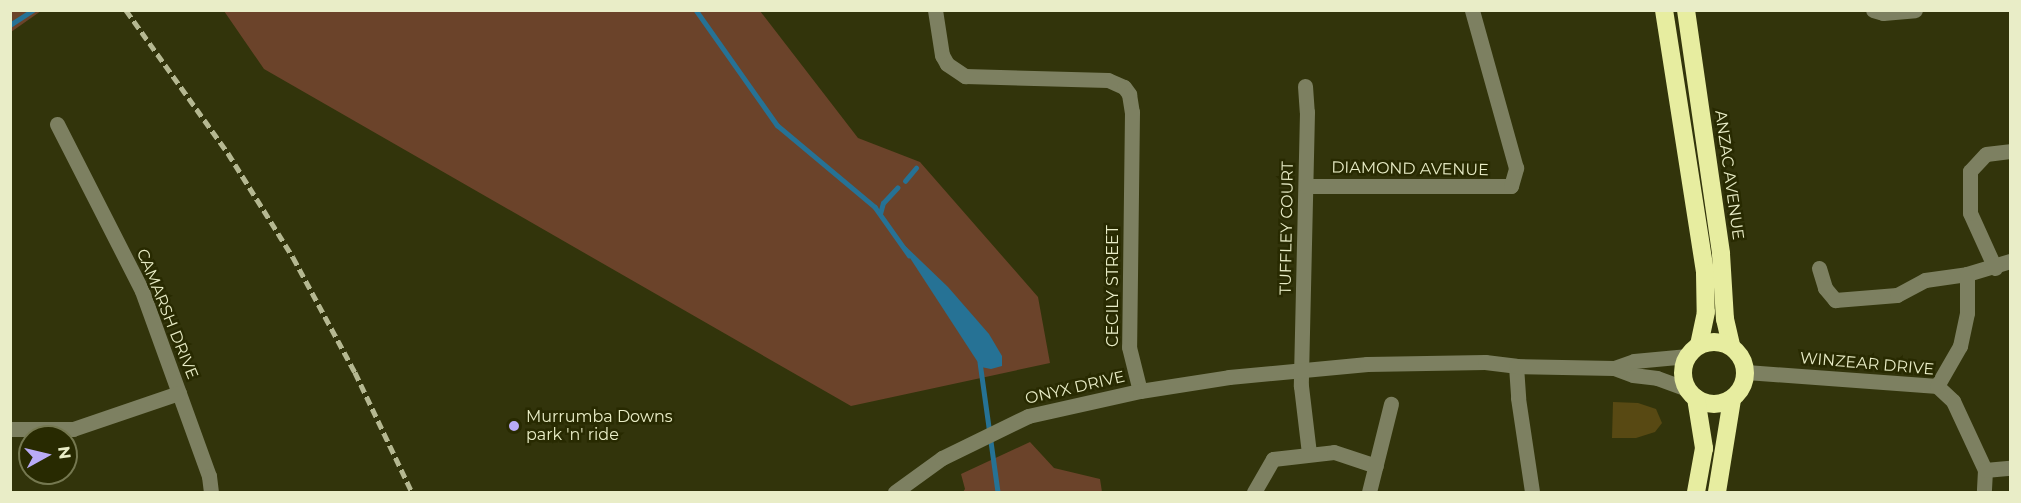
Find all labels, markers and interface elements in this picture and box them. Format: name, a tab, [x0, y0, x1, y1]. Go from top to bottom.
street label: ANZAC AVENUE	[1710, 109, 1748, 241]
street label: DIAMOND AVENUE	[1331, 158, 1489, 180]
street label: TUFFLEY COURT	[1276, 161, 1298, 295]
street label: CECILY STREET	[1103, 225, 1123, 347]
street label: CAMARSH DRIVE	[132, 246, 202, 382]
street label: WINZEAR DRIVE	[1799, 349, 1935, 379]
street label: ONYX DRIVE	[1023, 367, 1127, 409]
place label: Murrumba Downs park 'n' ride	[526, 407, 673, 445]
marker: Murrumba Downs park 'n' ride	[507, 419, 521, 433]
north arrow	[18, 425, 78, 485]
text: N	[54, 445, 75, 460]

